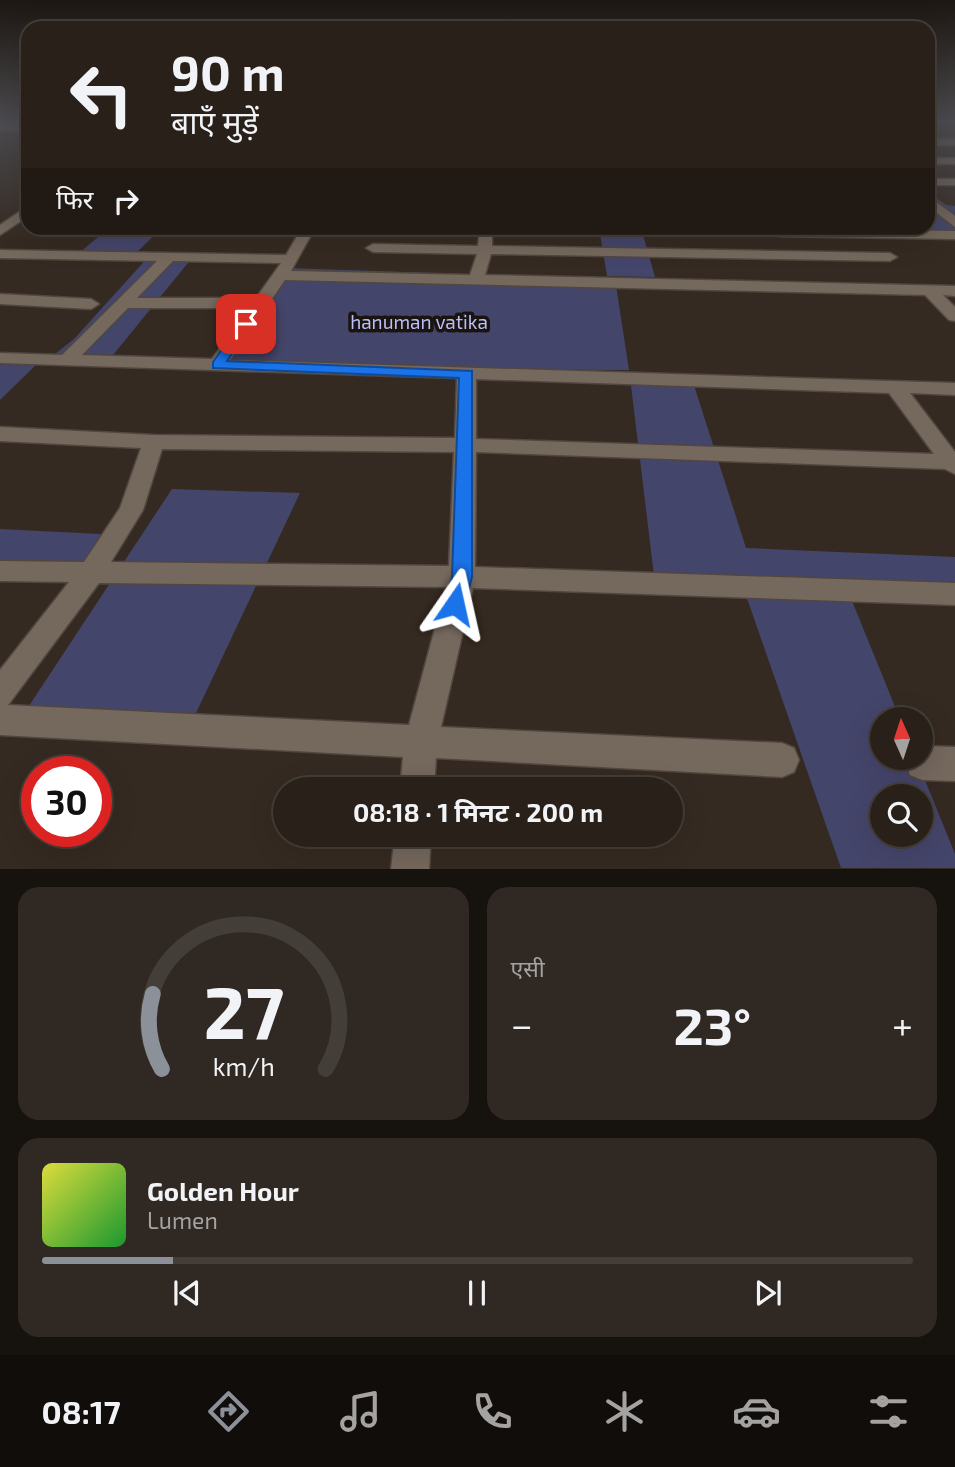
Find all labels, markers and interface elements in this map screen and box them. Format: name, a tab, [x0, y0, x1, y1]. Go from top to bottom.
text: 90 m	[171, 42, 285, 101]
icon: left	[56, 49, 147, 140]
text: बाएँ मुड़ें	[171, 102, 259, 140]
icon: right	[107, 182, 145, 220]
text: फिर	[56, 183, 93, 214]
pin	[216, 294, 276, 354]
icon: arrive	[227, 305, 265, 343]
park label: hanuman vatika	[350, 310, 488, 333]
position arrow	[418, 567, 492, 641]
north arrow	[870, 707, 933, 770]
map controls	[870, 707, 933, 847]
speed limit sign: 30	[21, 756, 112, 847]
button: search	[870, 784, 933, 847]
text: 08:18 · 1 मिनट · 200 m	[353, 796, 603, 827]
text: एसी	[511, 954, 545, 982]
text: 27	[203, 967, 284, 1055]
text: 23°	[674, 993, 751, 1055]
text: −	[511, 1001, 533, 1047]
text: +	[892, 1001, 913, 1047]
text: km/h	[212, 1051, 274, 1081]
text: Golden Hour	[147, 1175, 299, 1206]
text: Lumen	[147, 1206, 218, 1234]
icon: previous	[168, 1274, 206, 1312]
icon: pause	[458, 1274, 496, 1312]
icon: next	[749, 1274, 787, 1312]
icon: directions	[204, 1387, 253, 1436]
icon: music	[336, 1387, 385, 1436]
icon: phone	[468, 1387, 517, 1436]
icon: climate	[600, 1387, 649, 1436]
icon: car	[732, 1387, 781, 1436]
icon: filters	[864, 1387, 913, 1436]
text: 08:17	[42, 1392, 121, 1430]

